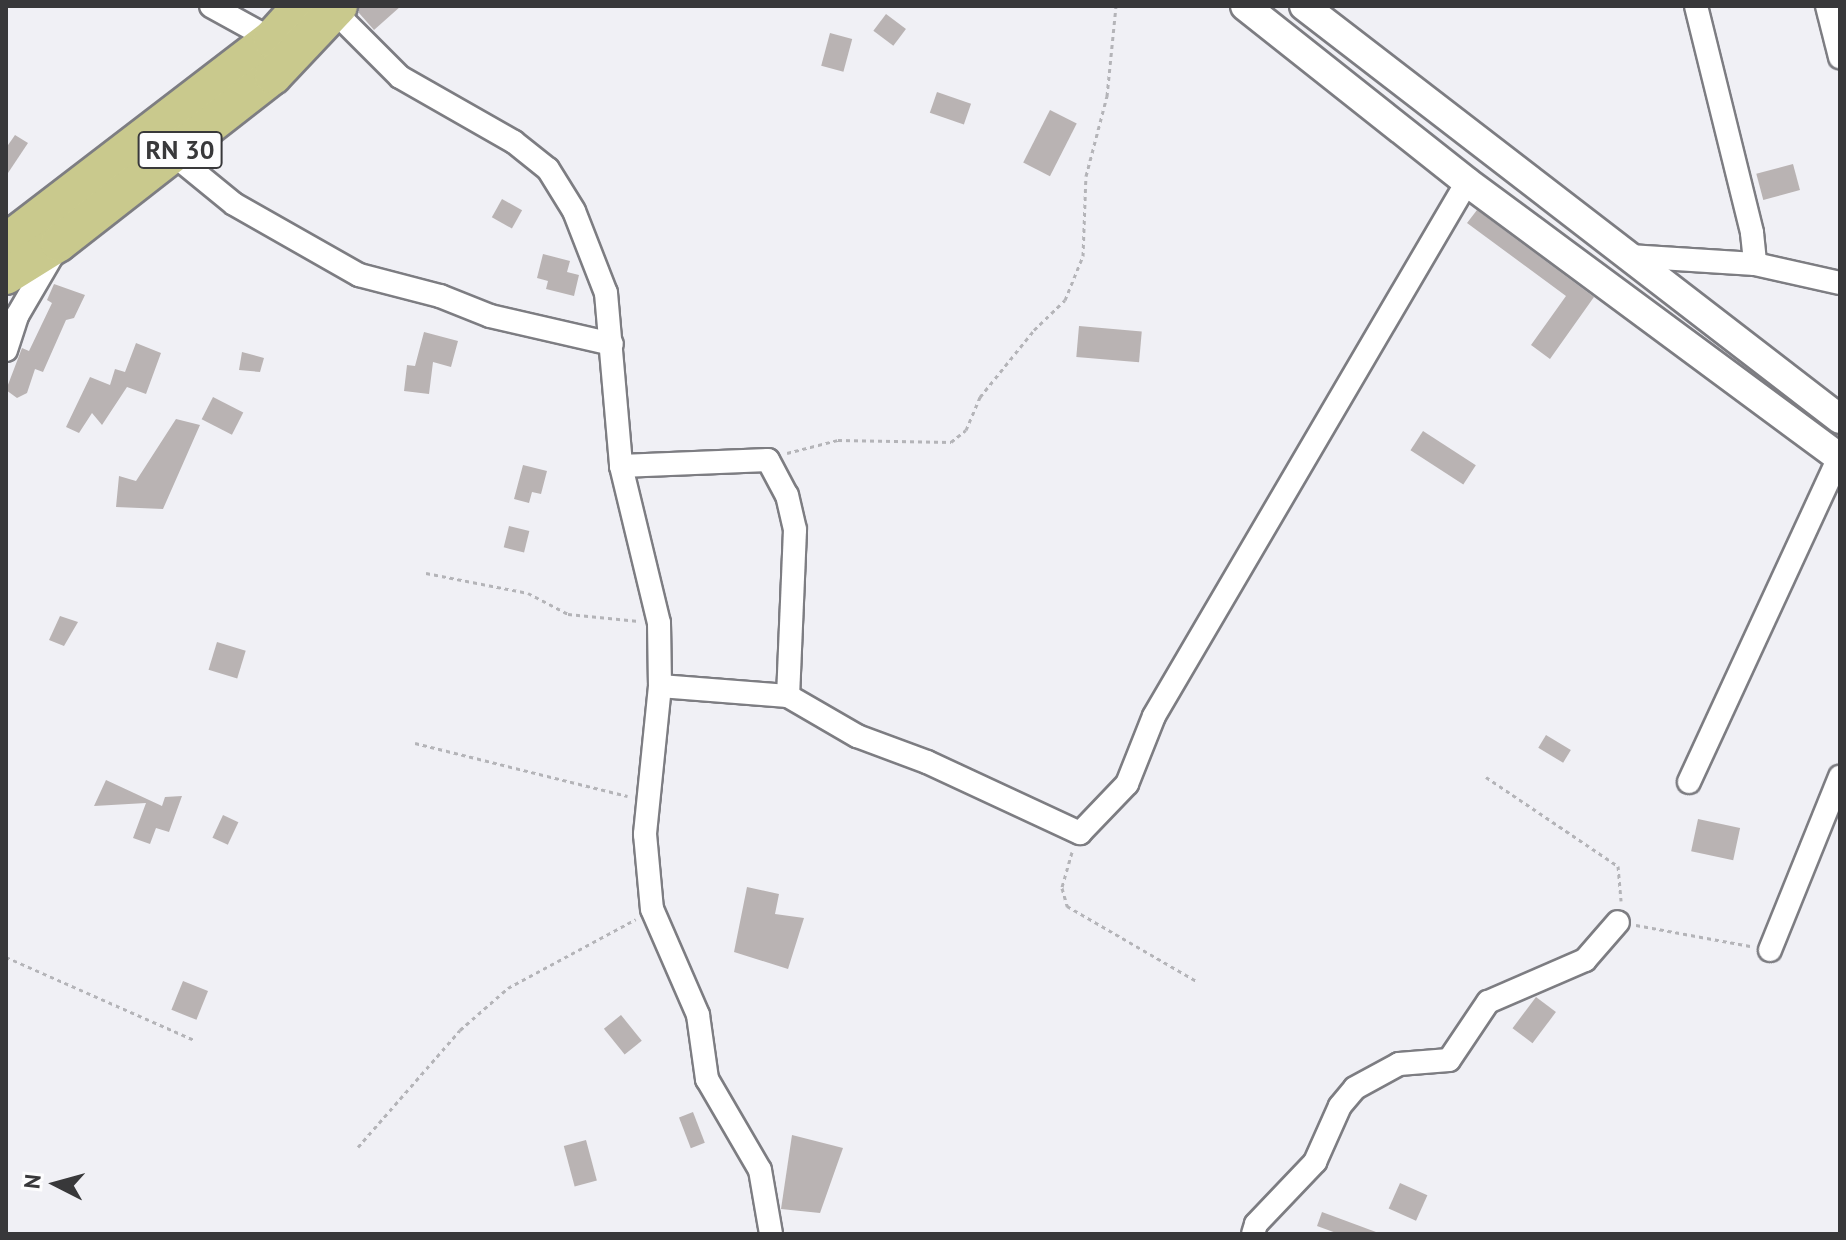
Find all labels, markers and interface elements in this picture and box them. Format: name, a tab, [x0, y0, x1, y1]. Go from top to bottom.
road number: RN 30	[136, 128, 224, 172]
north arrow	[16, 1144, 96, 1224]
text: N	[17, 1173, 47, 1190]

